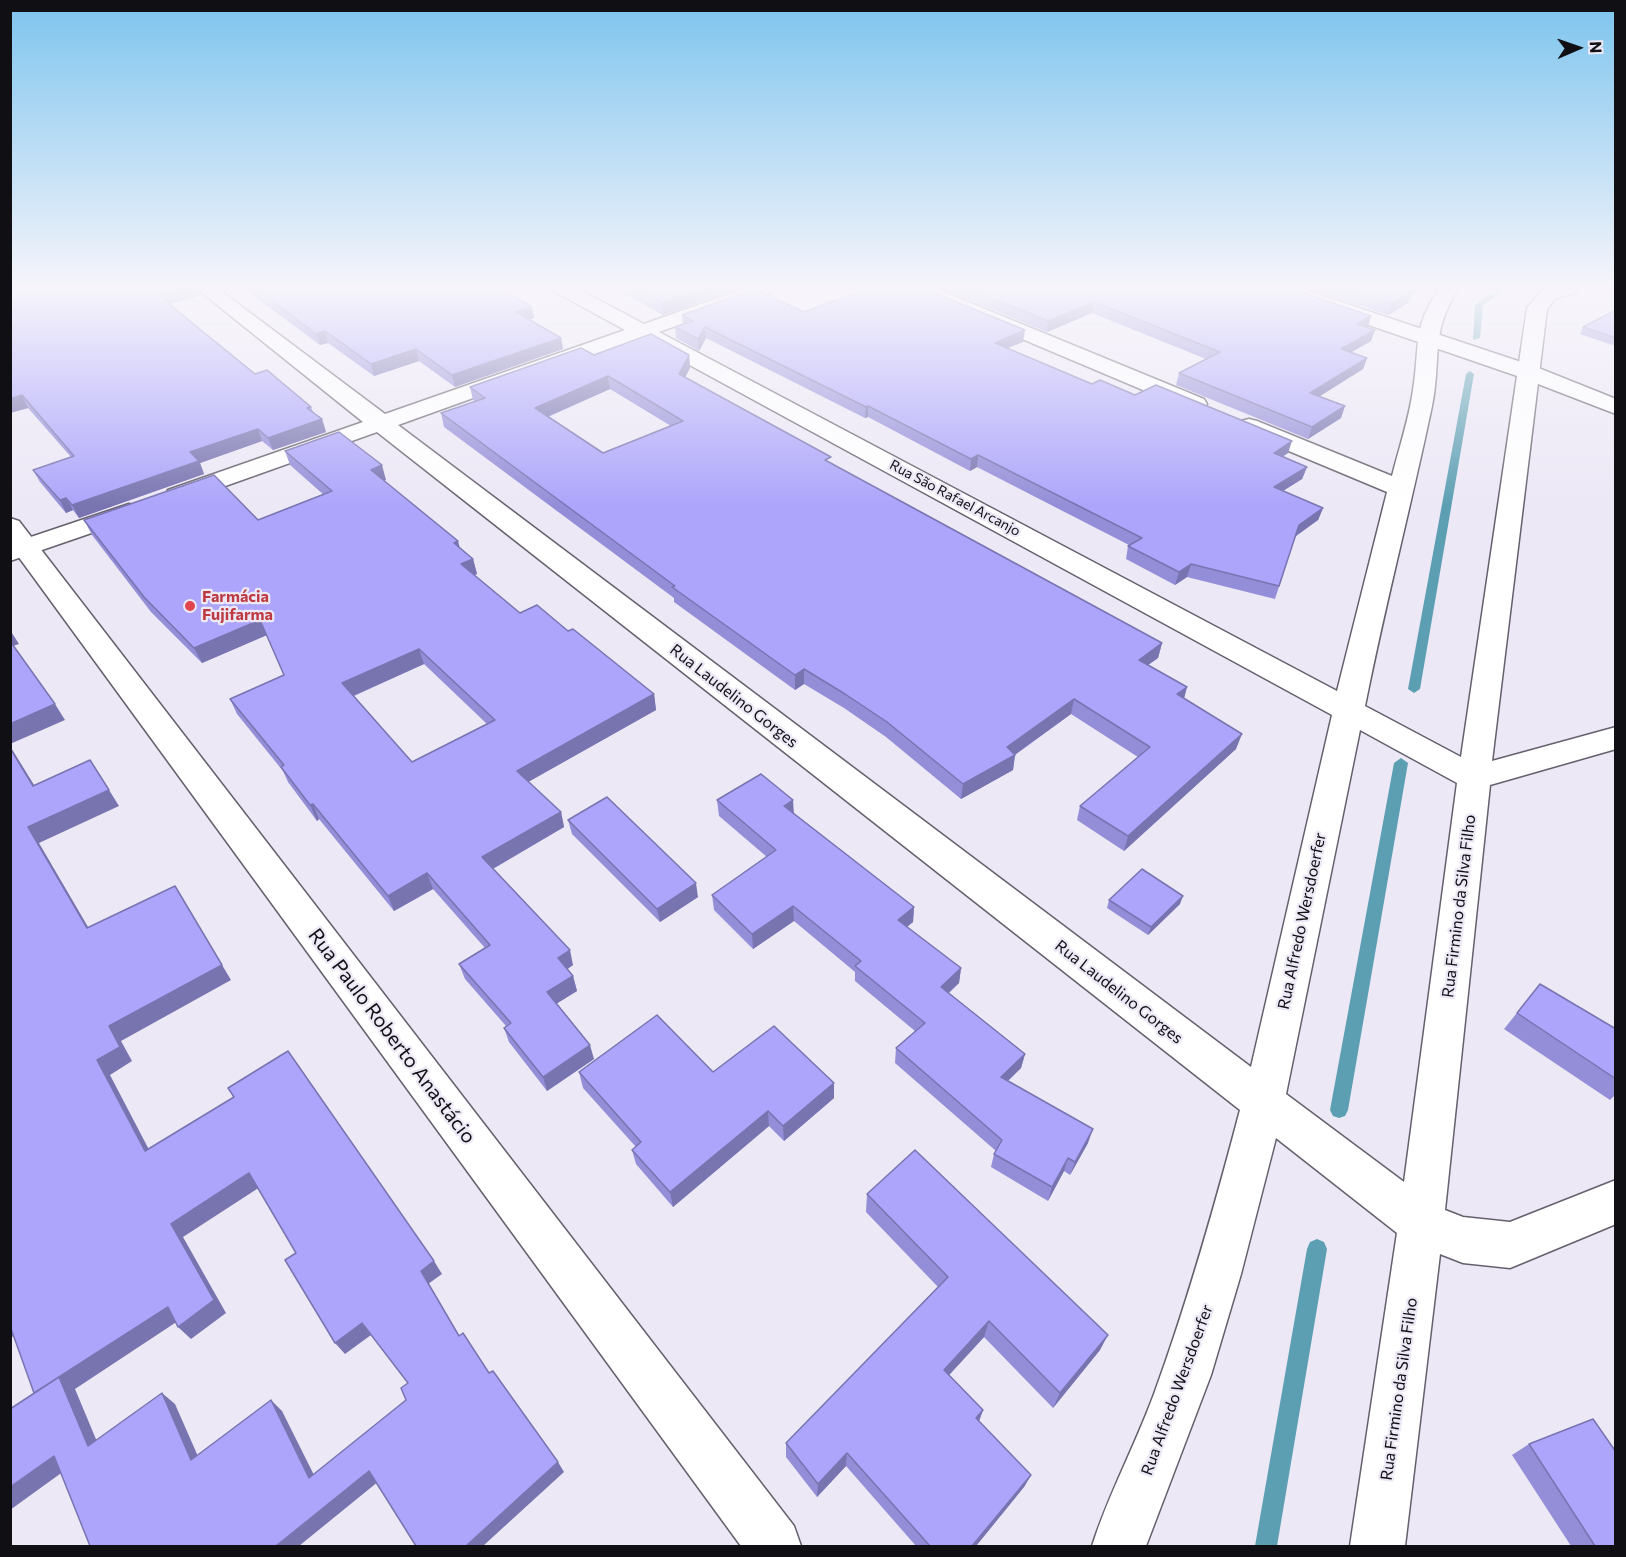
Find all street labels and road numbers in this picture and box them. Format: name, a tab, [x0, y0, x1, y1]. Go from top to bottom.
street label: Rua São Rafael Arcanjo	[887, 456, 1023, 540]
street label: Rua Laudelino Gorges	[666, 640, 802, 752]
street label: Rua Firmino da Silva Filho	[1438, 813, 1480, 999]
street label: Rua Alfredo Wersdoerfer	[1274, 831, 1330, 1011]
street label: Rua Paulo Roberto Anastácio	[303, 924, 481, 1148]
street label: Rua Laudelino Gorges	[1051, 936, 1187, 1048]
street label: Rua Firmino da Silva Filho	[1377, 1296, 1421, 1482]
street label: Rua Alfredo Wersdoerfer	[1137, 1302, 1217, 1478]

